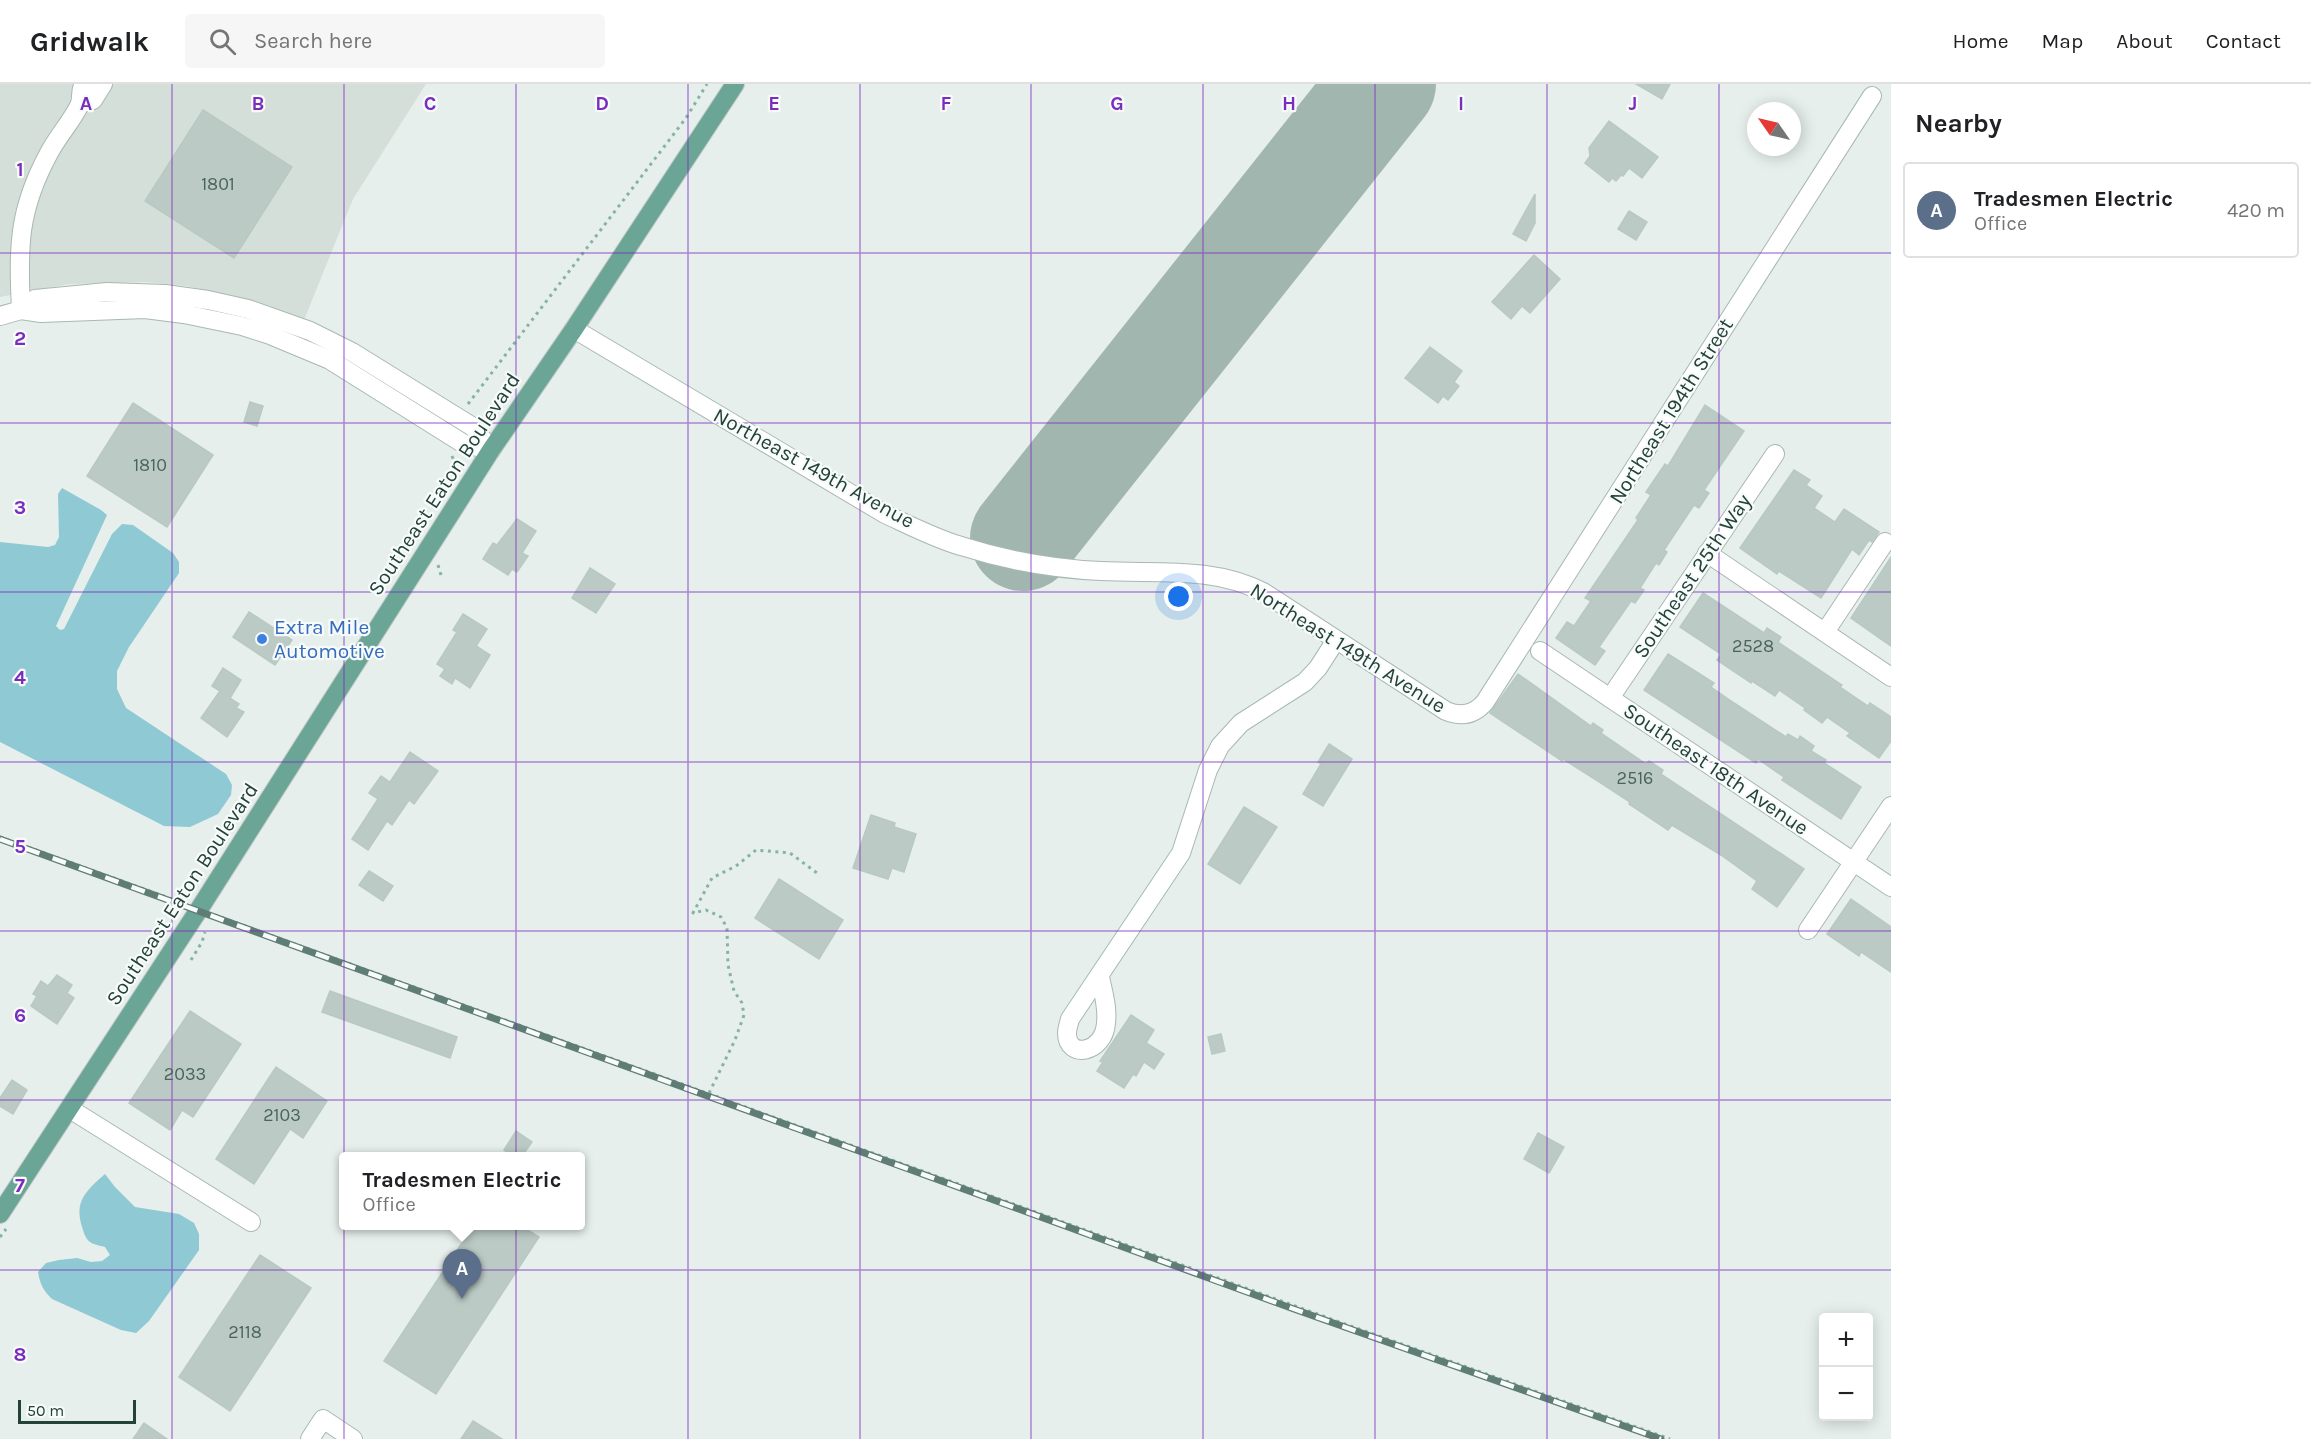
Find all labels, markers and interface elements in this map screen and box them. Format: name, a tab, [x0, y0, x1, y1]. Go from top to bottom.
search box	[185, 14, 605, 68]
text: Gridwalk	[30, 25, 149, 58]
icon: search	[206, 25, 239, 58]
text: Search here	[254, 28, 372, 54]
text: Home	[1953, 29, 2009, 53]
text: Map	[2042, 29, 2083, 53]
text: About	[2116, 29, 2173, 53]
text: Contact	[2206, 29, 2281, 53]
text: A	[80, 92, 93, 115]
text: B	[252, 92, 264, 115]
text: C	[424, 92, 436, 115]
text: D	[595, 92, 609, 115]
text: E	[768, 92, 780, 115]
text: F	[941, 92, 952, 115]
text: G	[1110, 92, 1124, 115]
text: H	[1282, 92, 1296, 115]
text: I	[1458, 92, 1464, 115]
text: J	[1629, 92, 1637, 115]
north arrow	[1747, 102, 1801, 156]
text: Nearby	[1915, 108, 2002, 139]
text: 1	[16, 158, 24, 181]
house number: 1801	[201, 173, 235, 195]
text: Tradesmen Electric	[1974, 186, 2173, 212]
text: A	[1930, 199, 1943, 222]
text: 420 m	[2227, 199, 2285, 222]
text: Office	[1974, 212, 2027, 235]
street label: Northeast 194th Street	[1604, 314, 1738, 508]
text: 2	[14, 327, 26, 350]
street label: Southeast Eaton Boulevard	[363, 368, 525, 600]
street label: Northeast 149th Avenue	[709, 403, 919, 533]
house number: 1810	[133, 454, 167, 476]
street label: Southeast 25th Way	[1628, 489, 1756, 663]
text: 3	[14, 496, 26, 519]
street label: Northeast 149th Avenue	[1246, 578, 1450, 718]
your location	[1164, 582, 1193, 611]
place label: Extra Mile Automotive	[274, 615, 385, 663]
marker: Extra Mile Automotive	[255, 632, 269, 646]
house number: 2528	[1732, 635, 1774, 657]
text: 4	[14, 666, 26, 689]
street label: Southeast 18th Avenue	[1619, 698, 1813, 840]
house number: 2516	[1617, 767, 1653, 789]
street label: Southeast Eaton Boulevard	[101, 778, 263, 1010]
text: 5	[14, 835, 26, 858]
text: 6	[14, 1004, 26, 1027]
house number: 2033	[164, 1063, 206, 1085]
house number: 2103	[263, 1104, 301, 1126]
popup	[339, 1152, 585, 1230]
text: Tradesmen Electric	[362, 1167, 562, 1193]
text: 7	[15, 1174, 25, 1197]
text: Office	[362, 1193, 416, 1216]
pin: A	[442, 1250, 482, 1299]
map controls	[1819, 1313, 1873, 1421]
button: +	[1819, 1313, 1873, 1367]
house number: 2118	[228, 1321, 262, 1343]
text: 8	[14, 1343, 26, 1366]
button: −	[1819, 1367, 1873, 1421]
scale bar	[18, 1397, 136, 1424]
text: 50 m	[27, 1401, 64, 1420]

